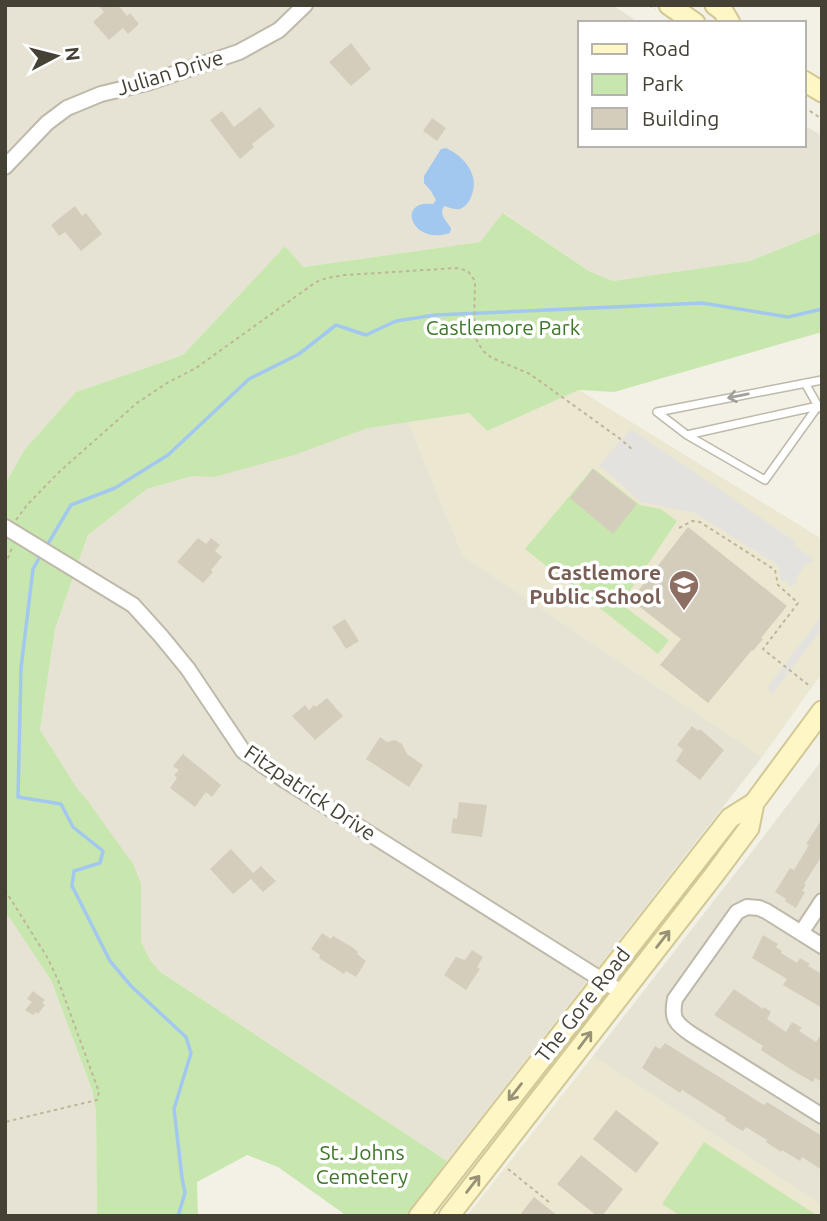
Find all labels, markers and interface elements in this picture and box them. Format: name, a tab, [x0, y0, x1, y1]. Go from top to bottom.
north arrow	[21, 21, 91, 91]
legend	[578, 21, 806, 147]
text: Road	[642, 36, 690, 60]
street label: Julian Drive	[114, 44, 226, 100]
text: N	[61, 46, 85, 62]
text: Park	[642, 71, 684, 95]
text: Building	[642, 106, 719, 130]
park label: Castlemore Park	[426, 315, 581, 339]
one-way arrow	[727, 390, 750, 404]
place label: Castlemore Public School	[529, 560, 661, 608]
school or university icon: Castlemore Public School	[667, 568, 701, 612]
street label: Fitzpatrick Drive	[240, 739, 381, 845]
one-way arrow	[656, 930, 671, 948]
street label: The Gore Road	[530, 942, 634, 1067]
one-way arrow	[577, 1032, 592, 1050]
one-way arrow	[508, 1083, 523, 1101]
park label: St. Johns Cemetery	[316, 1140, 408, 1188]
one-way arrow	[466, 1175, 481, 1194]

